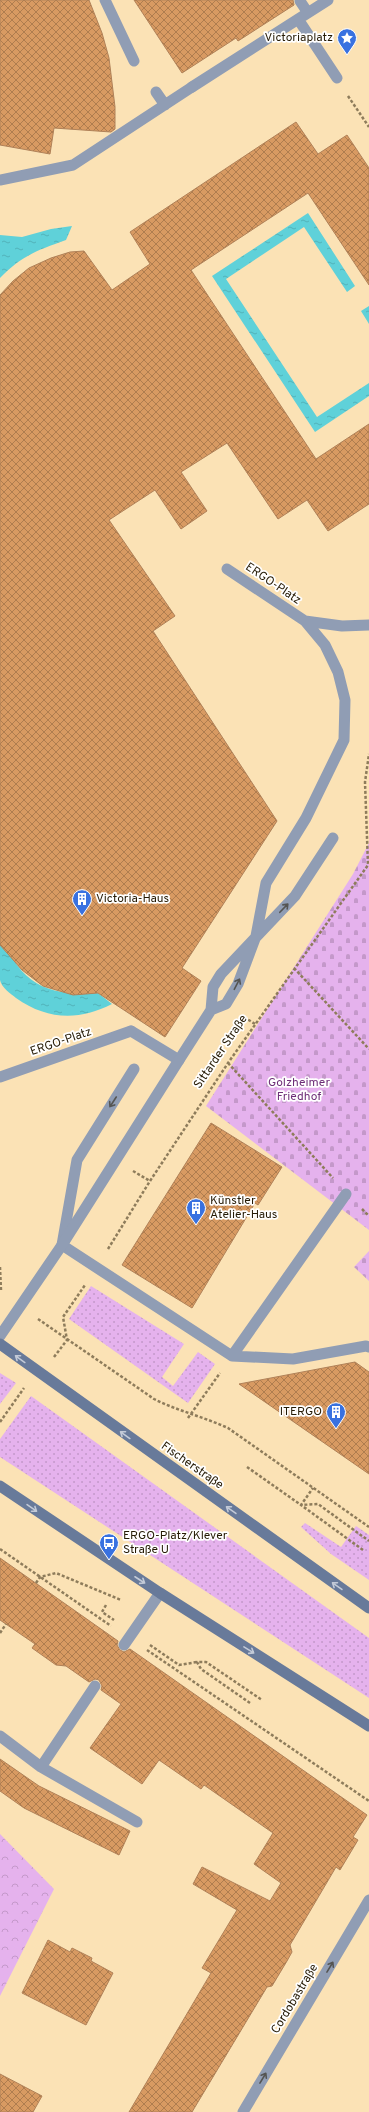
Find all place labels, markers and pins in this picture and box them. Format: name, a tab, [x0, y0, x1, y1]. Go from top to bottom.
place icon: Victoriaplatz	[336, 27, 358, 55]
place label: Victoriaplatz	[265, 30, 333, 46]
building icon: Victoria-Haus	[71, 888, 93, 916]
place label: Victoria-Haus	[96, 891, 169, 907]
place label: Künstler Atelier-Haus	[210, 1193, 277, 1223]
building icon: Künstler Atelier-Haus	[185, 1197, 207, 1225]
building icon: ITERGO	[325, 1401, 347, 1429]
place label: ITERGO	[280, 1404, 322, 1420]
place label: ERGO-Platz/Klever Straße U	[123, 1528, 228, 1558]
bus stop icon: ERGO-Platz/Klever Straße U	[98, 1532, 120, 1560]

